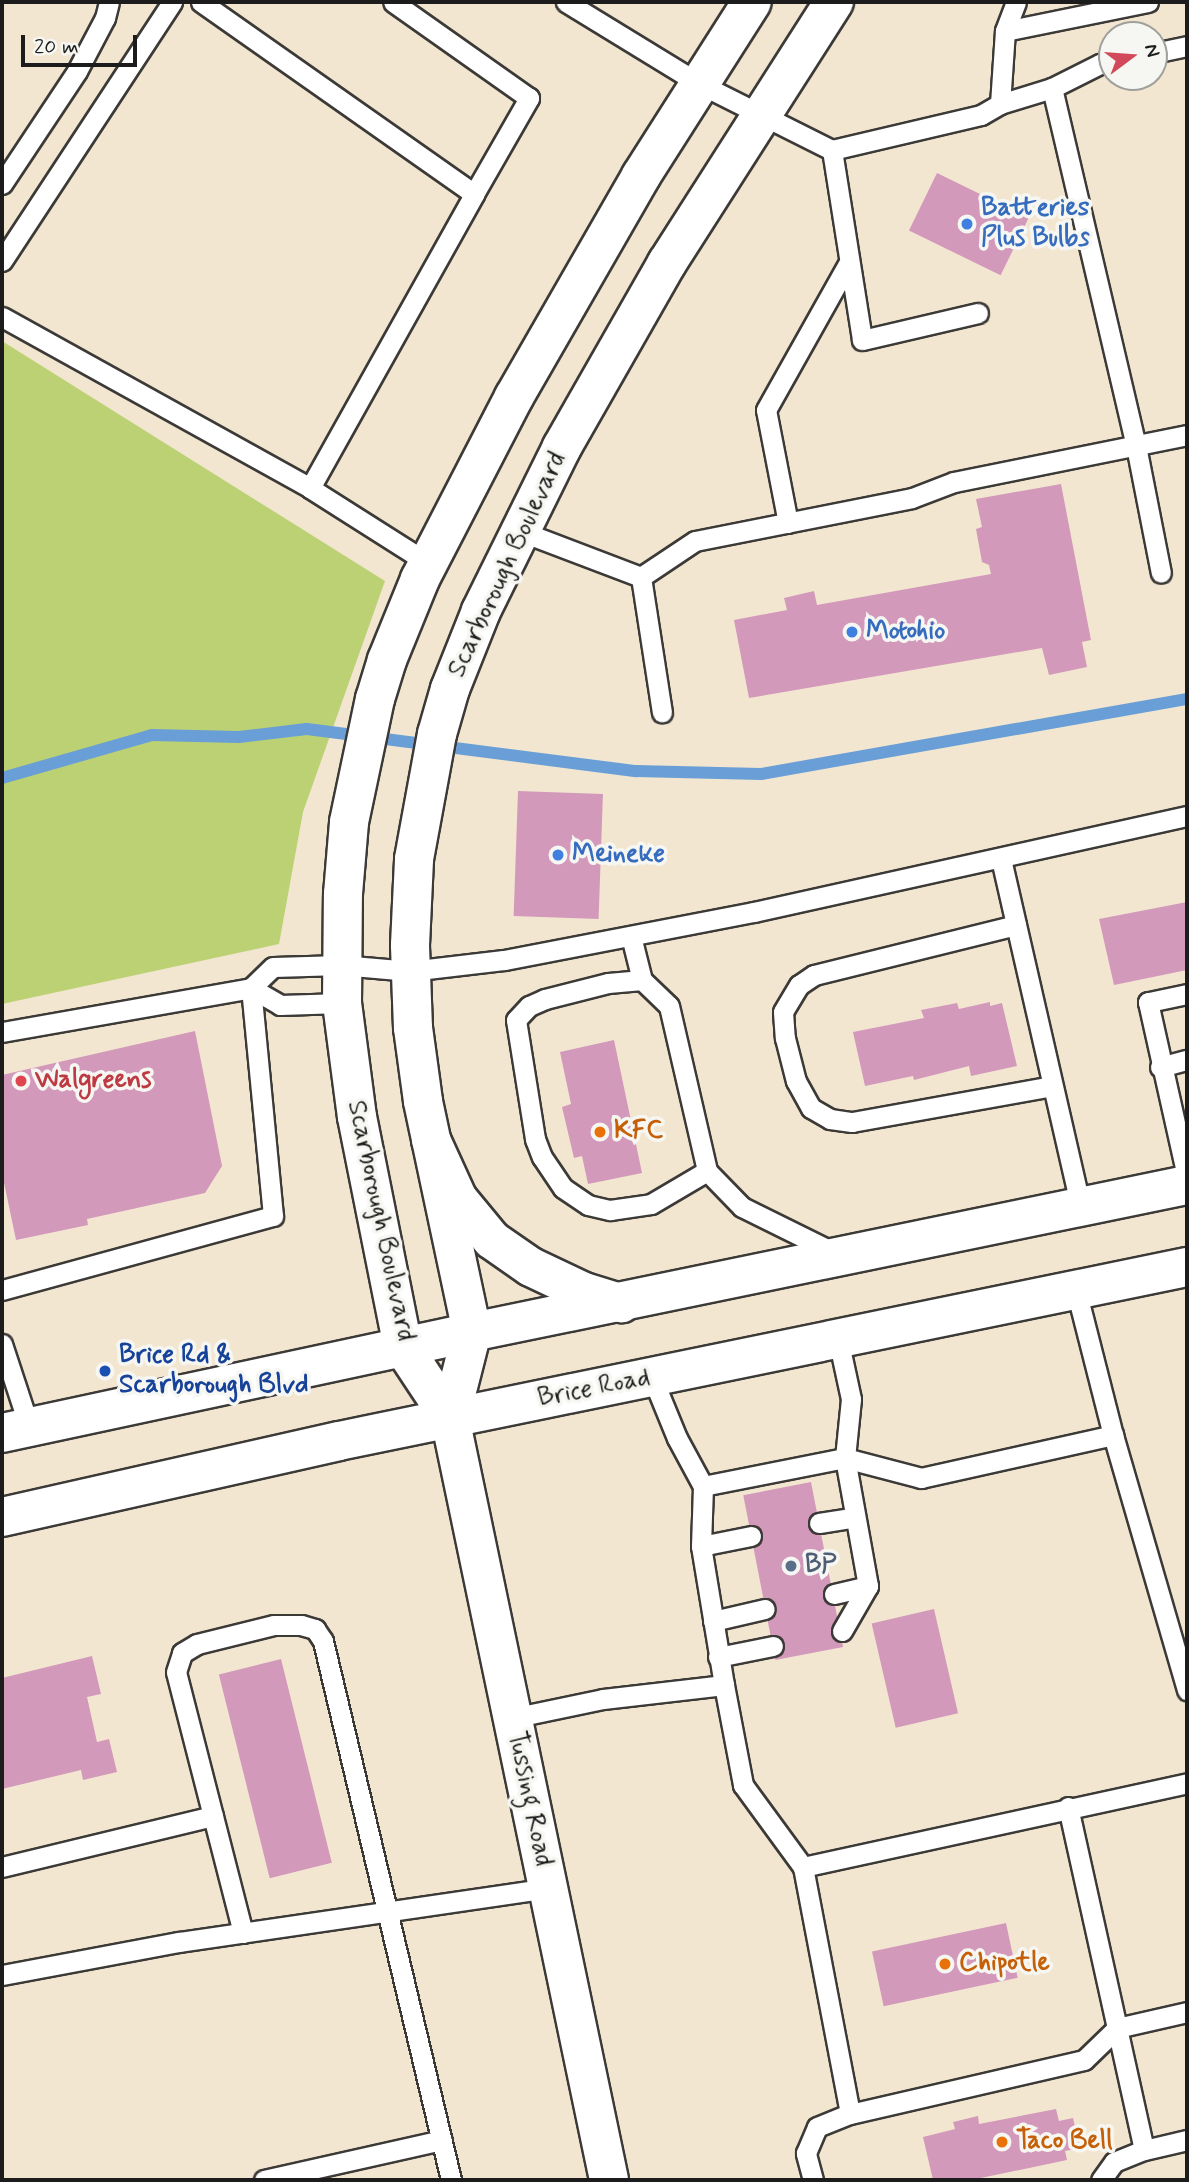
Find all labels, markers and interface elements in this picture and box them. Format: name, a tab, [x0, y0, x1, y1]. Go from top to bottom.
scale bar	[24, 21, 140, 65]
north arrow	[1098, 21, 1168, 91]
text: 20 m	[34, 33, 79, 61]
text: N	[1138, 41, 1166, 60]
place label: Batteries Plus Bulbs	[981, 193, 1092, 255]
marker: Batteries Plus Bulbs	[959, 216, 975, 232]
street label: Scarborough Boulevard	[443, 448, 573, 682]
place label: Motohio	[866, 616, 945, 648]
marker: Motohio	[844, 624, 860, 640]
place label: Meineke	[572, 839, 665, 871]
marker: Meineke	[550, 847, 566, 863]
place label: Walgreens	[35, 1065, 152, 1097]
marker: Walgreens	[13, 1073, 29, 1089]
street label: Scarborough Boulevard	[339, 1099, 421, 1343]
place label: KFC	[614, 1116, 663, 1148]
marker: KFC	[592, 1124, 608, 1140]
place label: Brice Rd & Scarborough Blvd	[119, 1340, 304, 1402]
marker: Brice Rd & Scarborough Blvd	[97, 1363, 113, 1379]
street label: Brice Road	[535, 1363, 653, 1415]
place label: BP	[805, 1550, 836, 1582]
marker: BP	[783, 1558, 799, 1574]
street label: Tussing Road	[500, 1729, 558, 1869]
place label: Chipotle	[959, 1948, 1050, 1980]
marker: Chipotle	[937, 1956, 953, 1972]
place label: Taco Bell	[1016, 2126, 1111, 2158]
marker: Taco Bell	[994, 2134, 1010, 2150]

